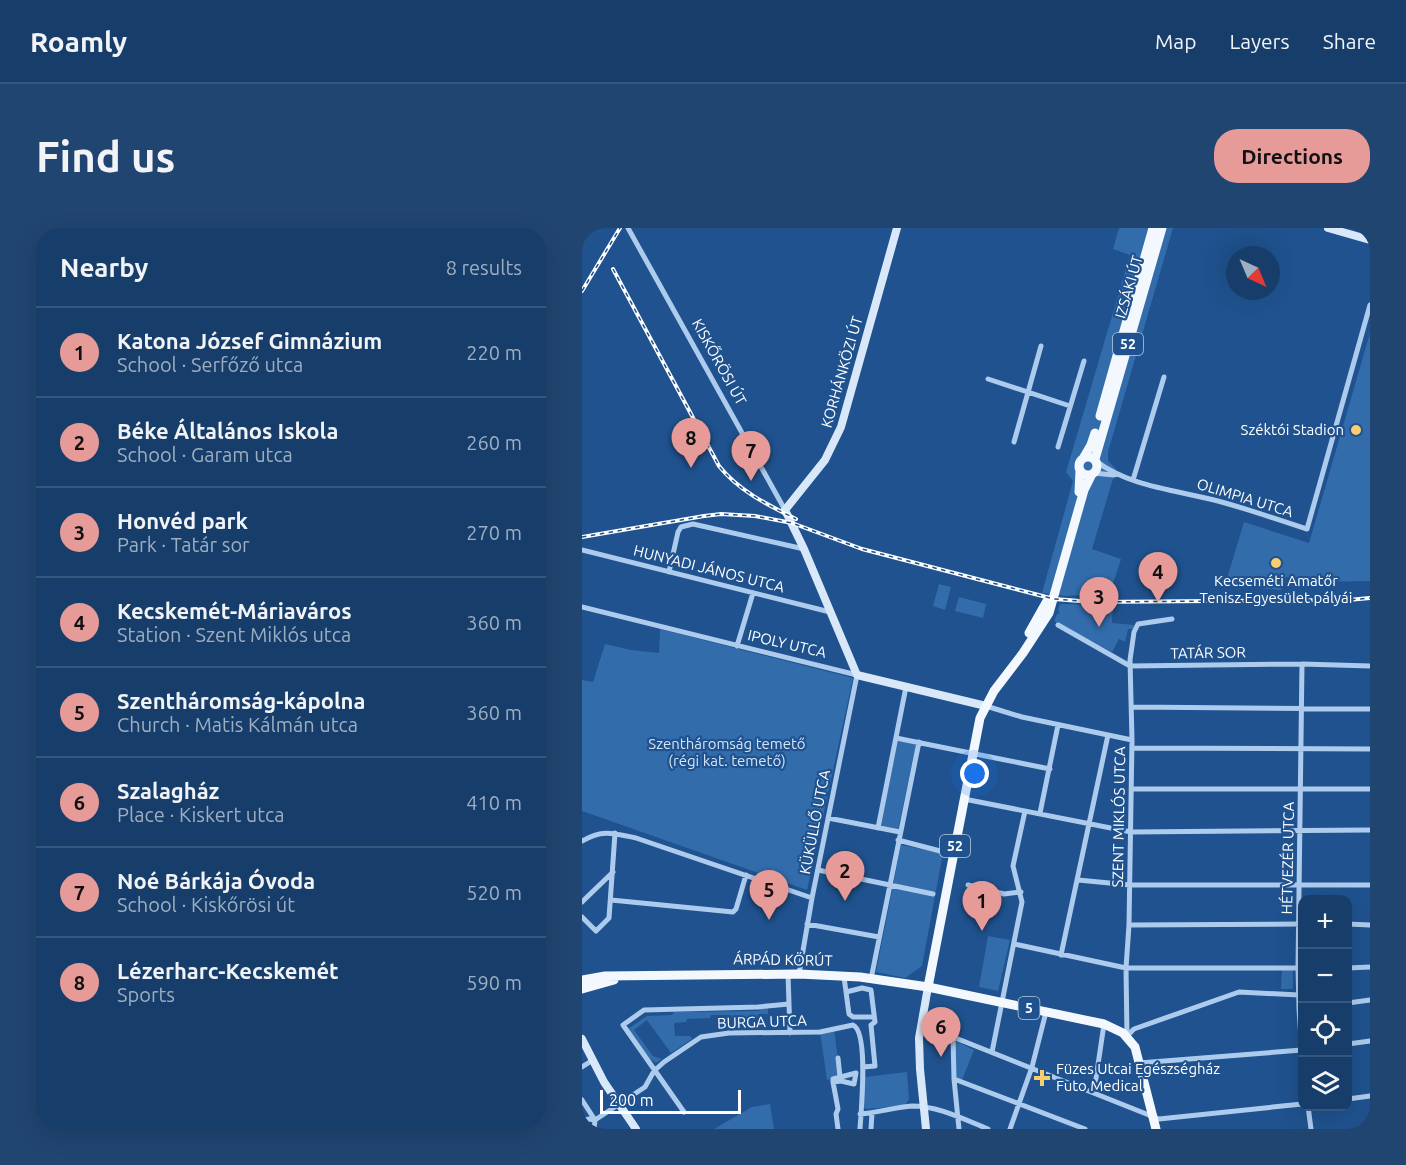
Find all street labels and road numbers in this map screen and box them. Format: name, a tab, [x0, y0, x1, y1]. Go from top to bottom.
street label: IZSÁKI ÚT	[1111, 253, 1146, 320]
street label: KORHÁNKÖZI ÚT	[817, 313, 866, 430]
street label: KISKŐRÖSI ÚT	[689, 316, 750, 408]
road number: 52	[1113, 333, 1143, 355]
street label: OLIMPIA UTCA	[1195, 475, 1296, 520]
street label: HUNYADI JÁNOS UTCA	[632, 542, 787, 596]
street label: IPOLY UTCA	[746, 626, 828, 661]
street label: TATÁR SOR	[1170, 643, 1246, 662]
street label: SZENT MIKLÓS UTCA	[1109, 746, 1128, 888]
street label: KÜKÜLLŐ UTCA	[796, 768, 833, 876]
street label: HÉTVEZÉR UTCA	[1278, 801, 1297, 915]
road number: 52	[940, 835, 970, 857]
street label: ÁRPÁD KÖRÚT	[733, 950, 834, 969]
road number: 5	[1018, 997, 1040, 1019]
street label: BURGA UTCA	[717, 1011, 807, 1032]

